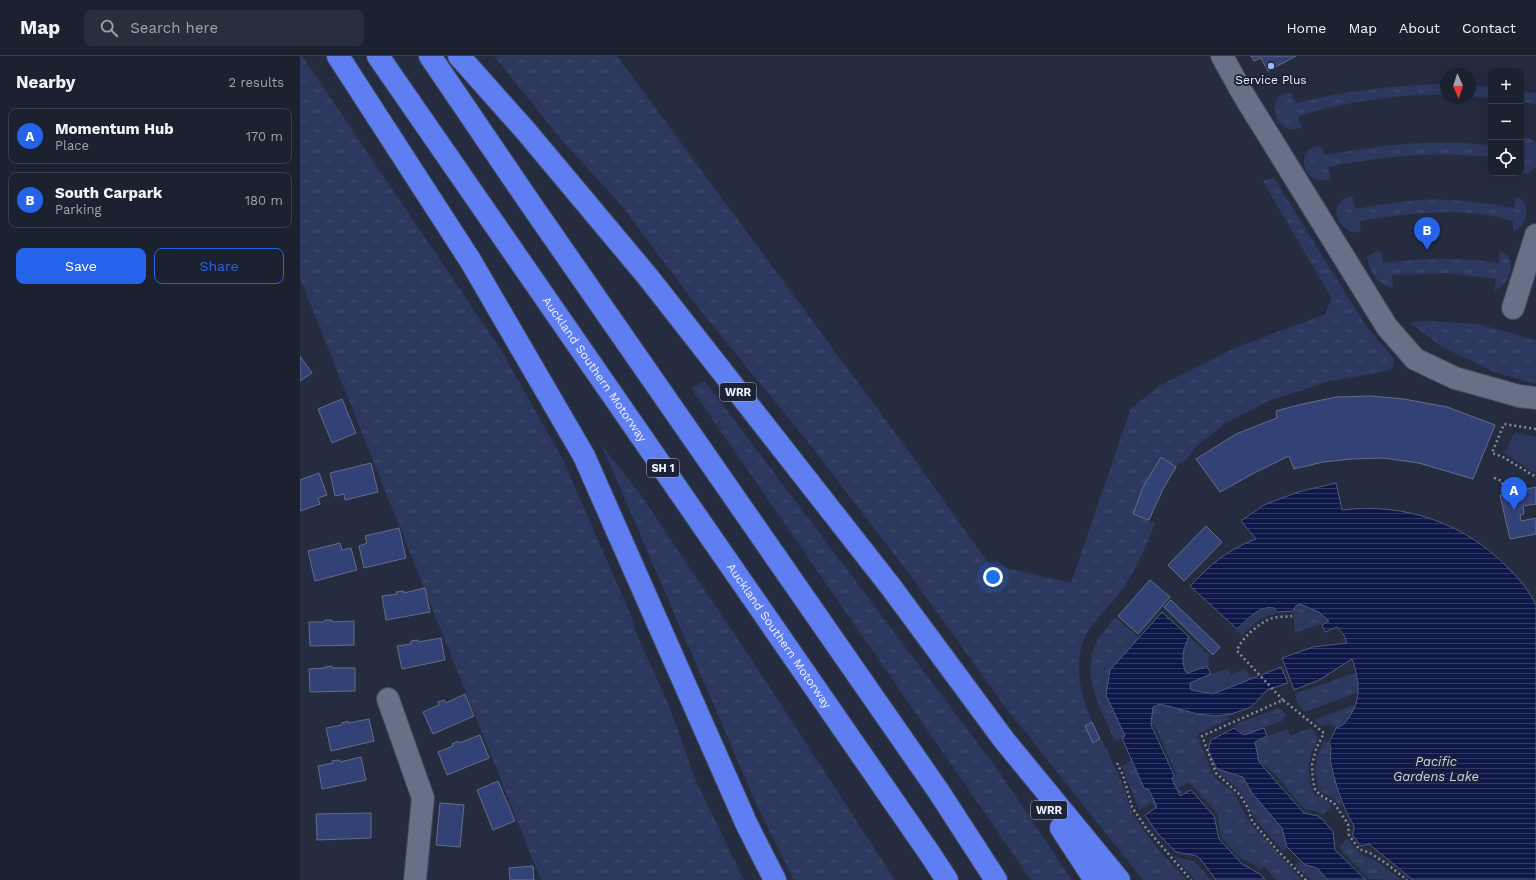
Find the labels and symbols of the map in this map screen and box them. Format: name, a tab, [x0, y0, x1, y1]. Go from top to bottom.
marker: Service Plus	[1266, 61, 1276, 71]
north arrow	[1440, 68, 1476, 104]
place label: Service Plus	[1235, 73, 1307, 87]
pin: B	[1414, 217, 1440, 250]
street label: Auckland Southern Motorway	[540, 294, 650, 445]
road number: WRR	[720, 383, 756, 401]
road number: SH 1	[647, 459, 679, 477]
pin: A	[1501, 477, 1527, 510]
street label: Auckland Southern Motorway	[724, 561, 835, 712]
your location	[983, 567, 1003, 587]
water label: Pacific Gardens Lake	[1393, 754, 1479, 784]
road number: WRR	[1031, 801, 1067, 819]

